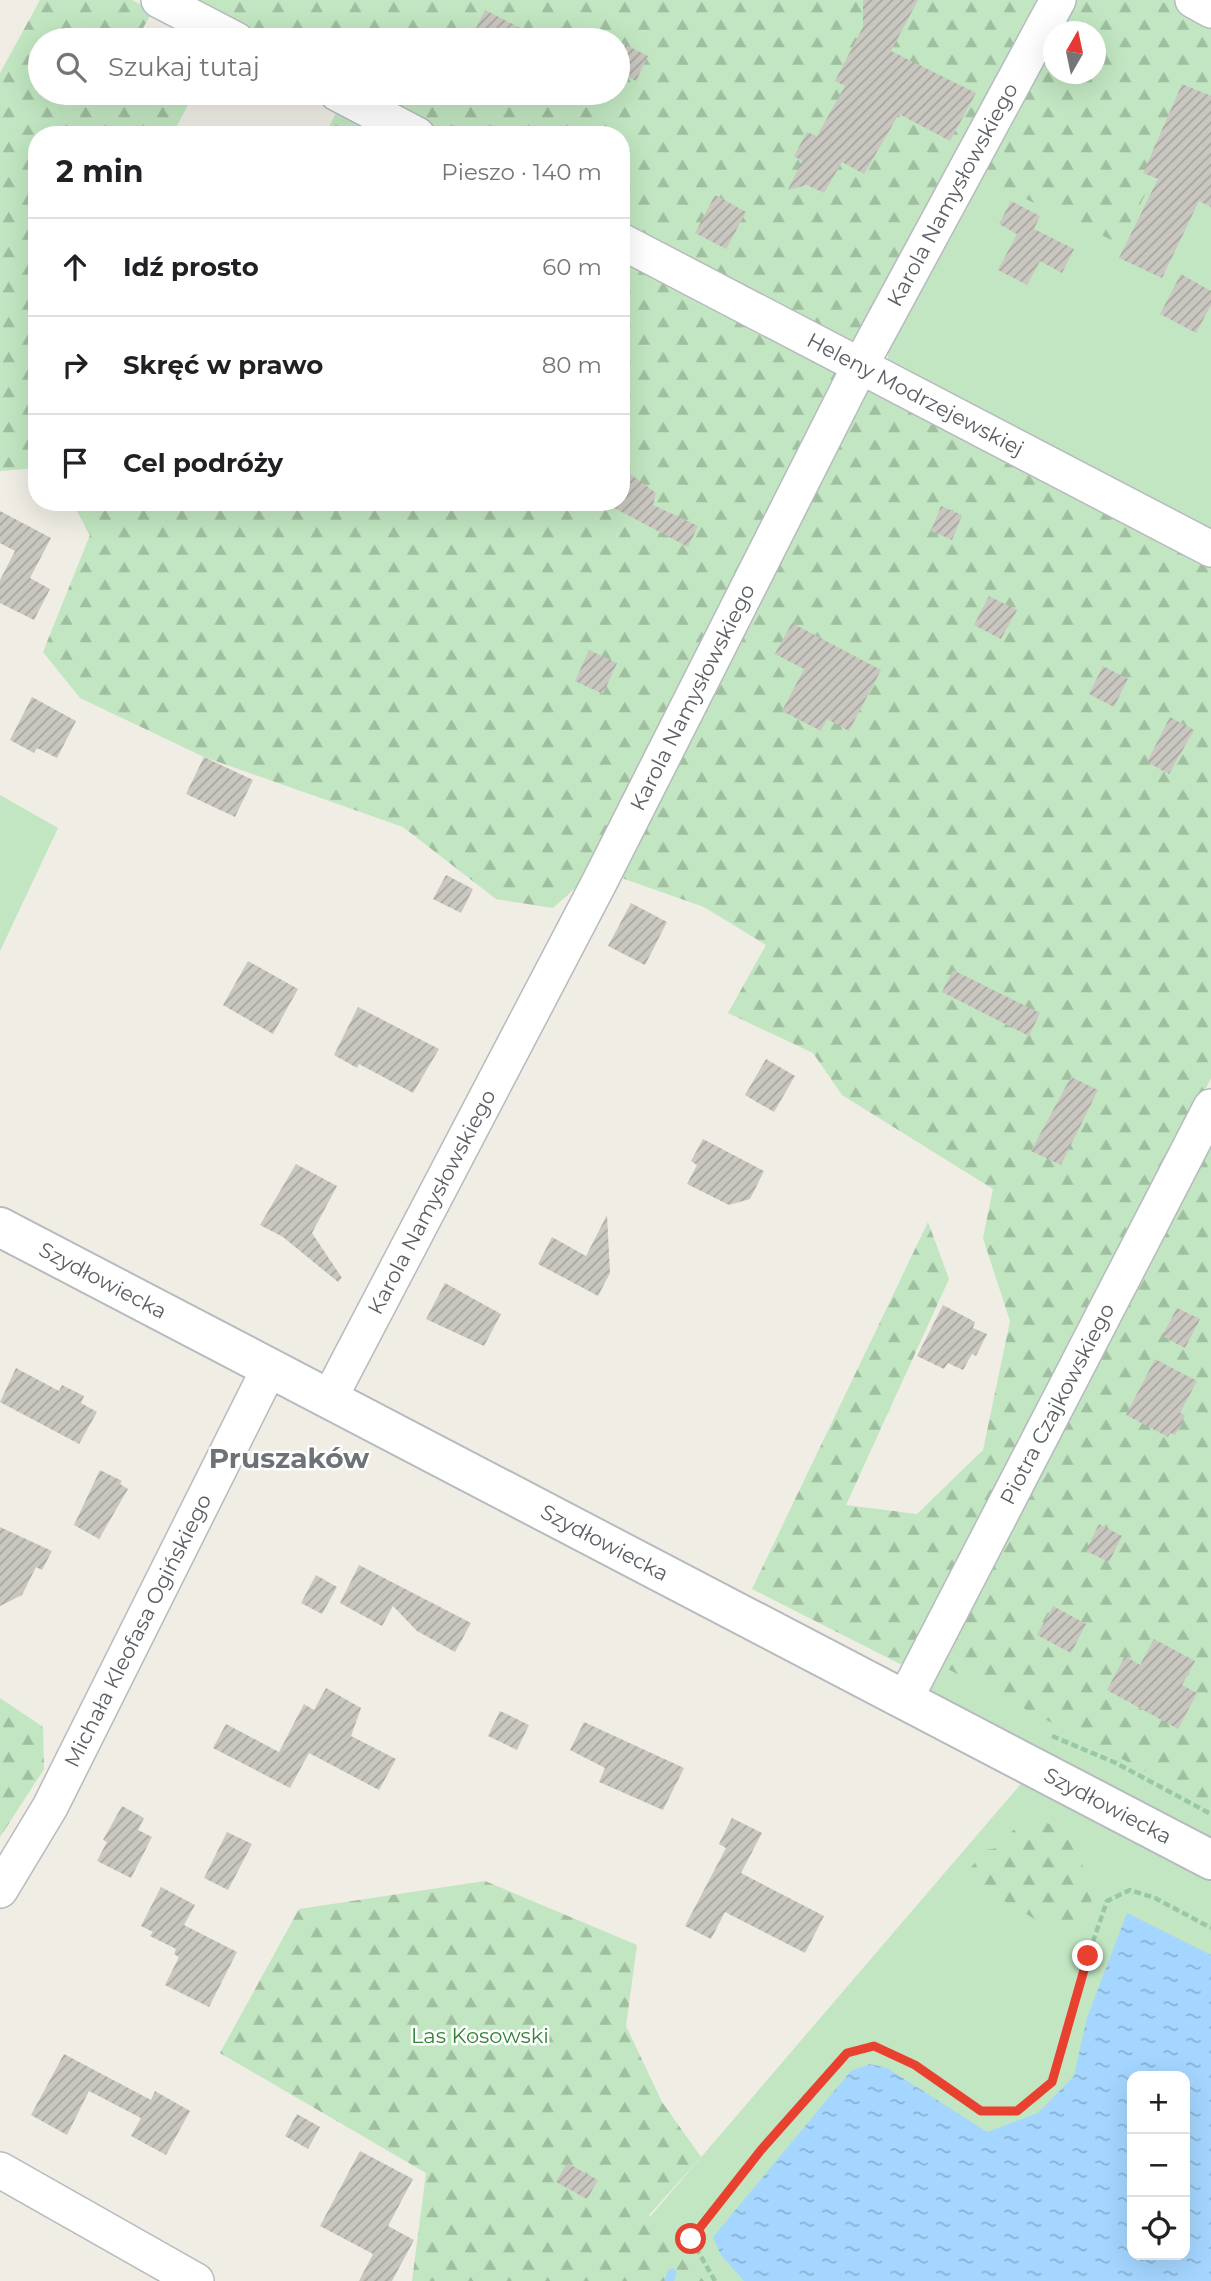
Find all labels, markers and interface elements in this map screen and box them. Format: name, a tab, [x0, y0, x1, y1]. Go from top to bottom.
north arrow	[1043, 21, 1106, 84]
search box	[28, 28, 630, 105]
icon: search	[52, 48, 90, 86]
text: Szukaj tutaj	[108, 51, 260, 83]
street label: Karola Namysłowskiego	[882, 78, 1023, 311]
text: 2 min	[56, 153, 143, 190]
text: Pieszo · 140 m	[441, 158, 602, 186]
icon: ahead	[56, 248, 94, 286]
text: Idź prosto	[123, 251, 259, 283]
text: 60 m	[542, 253, 602, 281]
street label: Heleny Modrzejewskiej	[803, 327, 1028, 461]
icon: right	[56, 346, 94, 384]
text: Skręć w prawo	[123, 349, 323, 381]
text: 80 m	[542, 351, 602, 379]
icon: arrive	[56, 444, 94, 482]
text: Cel podróży	[123, 447, 283, 479]
street label: Karola Namysłowskiego	[625, 580, 760, 815]
street label: Karola Namysłowskiego	[362, 1085, 501, 1319]
street label: Szydłowiecka	[35, 1237, 171, 1324]
street label: Piotra Czajkowskiego	[995, 1299, 1119, 1509]
district label: Pruszaków	[209, 1441, 370, 1475]
street label: Michała Kleofasa Ogińskiego	[59, 1490, 216, 1771]
street label: Szydłowiecka	[537, 1499, 673, 1586]
street label: Szydłowiecka	[1040, 1762, 1176, 1849]
route end	[1072, 1940, 1103, 1971]
park label: Las Kosowski	[411, 2023, 549, 2048]
map controls	[1127, 2071, 1190, 2260]
button: +	[1127, 2071, 1190, 2134]
button: −	[1127, 2134, 1190, 2197]
button: locate	[1127, 2197, 1190, 2260]
route start	[675, 2223, 706, 2254]

